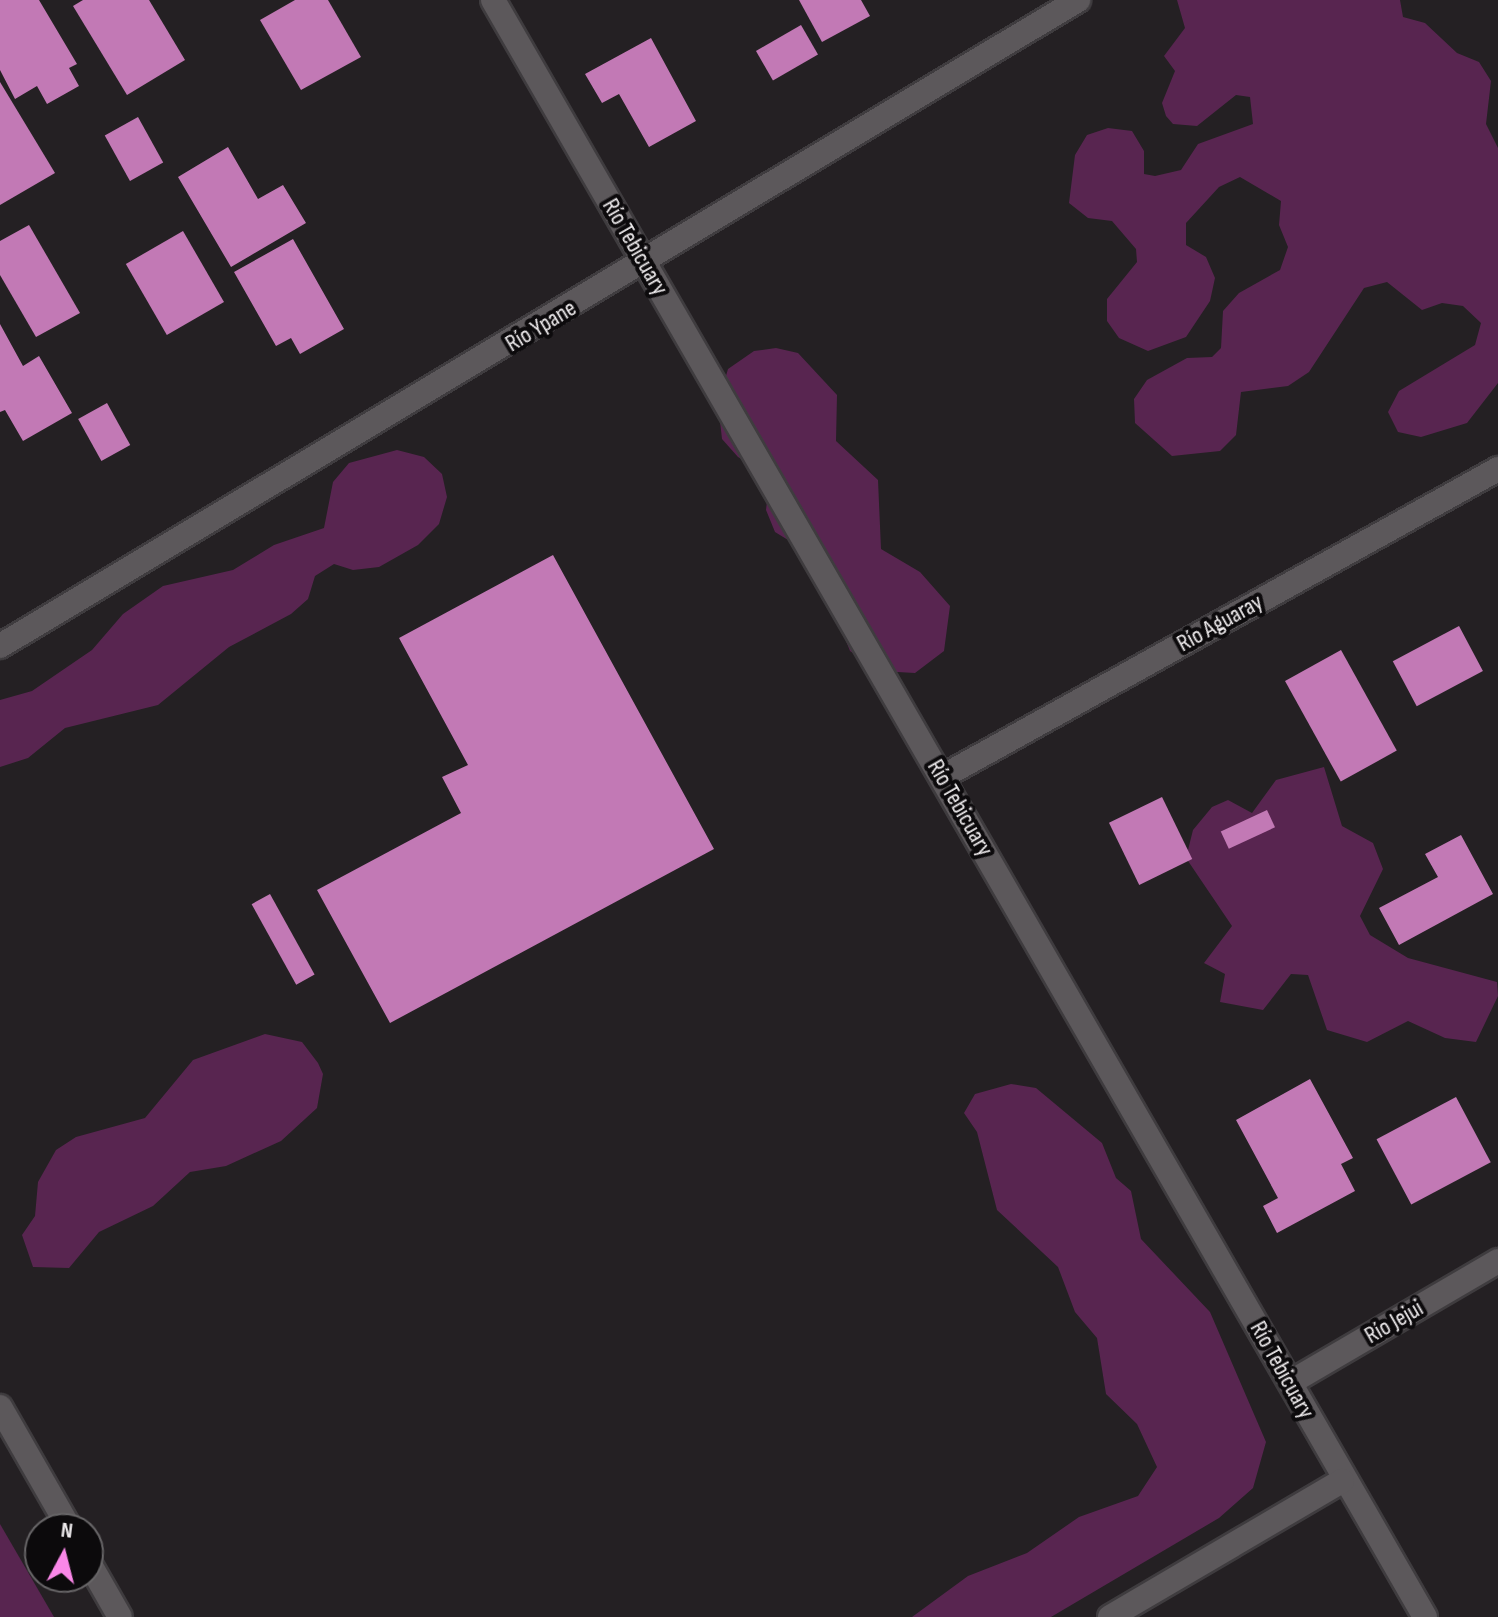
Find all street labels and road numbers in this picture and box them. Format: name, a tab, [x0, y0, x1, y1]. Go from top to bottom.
street label: Río Tebicuary	[596, 194, 674, 300]
street label: Río Ypane	[500, 294, 582, 358]
street label: Río Aguaray	[1172, 588, 1268, 658]
street label: Río Tebicuary	[921, 755, 999, 861]
street label: Río Jejui	[1360, 1294, 1428, 1350]
street label: Río Tebicuary	[1244, 1316, 1320, 1424]

